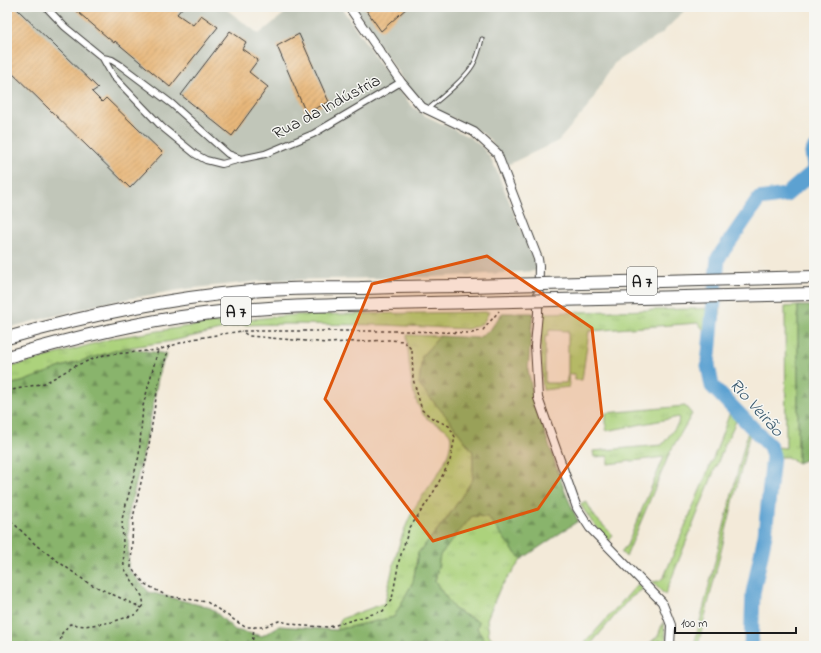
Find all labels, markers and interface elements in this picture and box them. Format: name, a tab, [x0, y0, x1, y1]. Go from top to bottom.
street label: Rua da Indústria	[268, 68, 385, 146]
road number: A 7	[627, 267, 657, 295]
road number: A 7	[221, 297, 251, 325]
water label: Rio Veirão	[722, 373, 789, 444]
scale bar	[675, 609, 796, 635]
text: 100 m	[681, 615, 708, 633]

